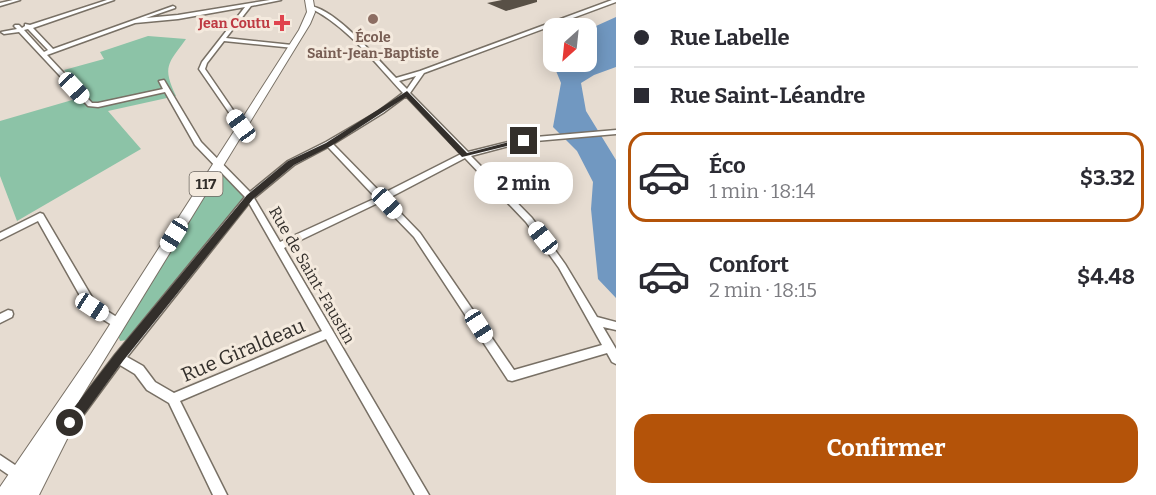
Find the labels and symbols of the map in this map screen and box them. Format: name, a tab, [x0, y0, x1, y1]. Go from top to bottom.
marker: École Saint-Jean-Baptiste	[366, 12, 380, 26]
place label: Jean Coutu	[197, 15, 270, 32]
marker: Jean Coutu	[275, 16, 289, 30]
north arrow	[543, 18, 597, 72]
place label: École Saint-Jean-Baptiste	[307, 28, 439, 62]
car	[55, 69, 93, 107]
car	[223, 106, 259, 146]
route end	[510, 127, 537, 154]
callout: 2 min	[474, 162, 574, 204]
road number: 117	[190, 172, 222, 196]
car	[368, 184, 406, 222]
street label: Rue de Saint-Faustin	[265, 203, 359, 347]
car	[157, 215, 191, 255]
car	[525, 218, 561, 258]
car	[72, 290, 112, 324]
car	[462, 306, 496, 346]
street label: Rue Giraldeau	[178, 313, 308, 387]
route start	[56, 409, 83, 436]

